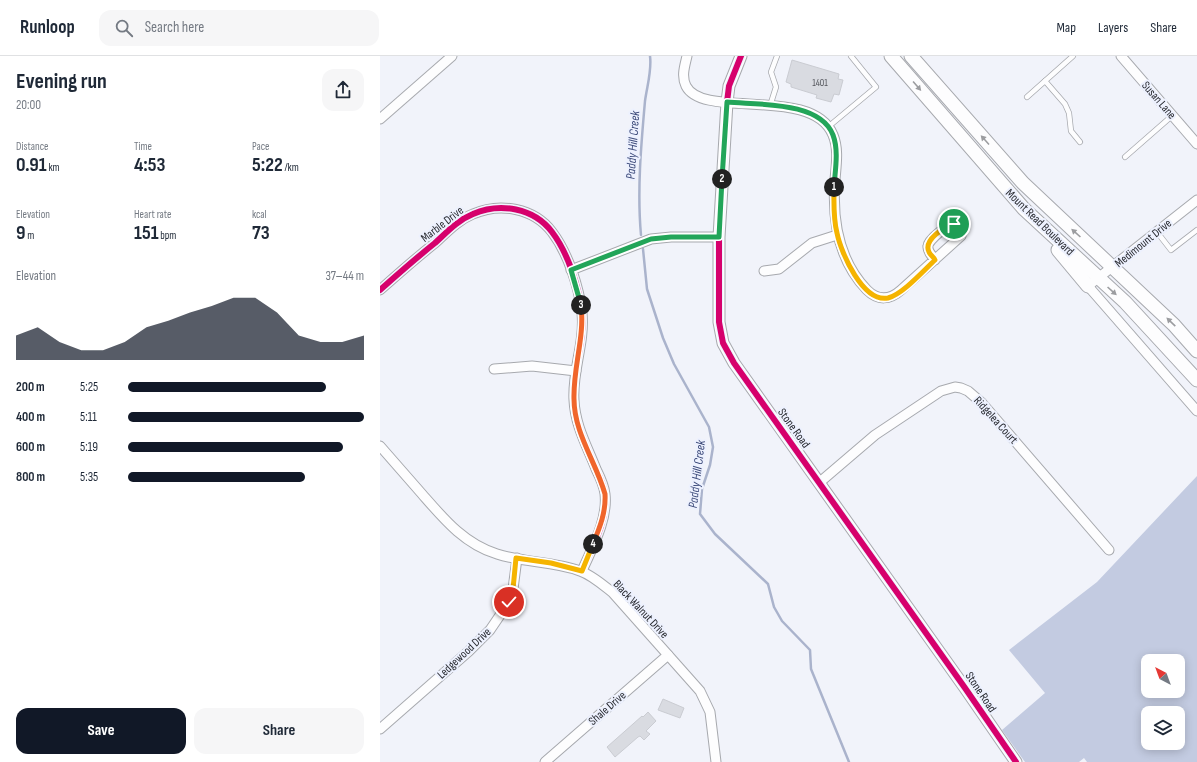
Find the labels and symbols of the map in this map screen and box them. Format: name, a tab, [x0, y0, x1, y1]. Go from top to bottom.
house number: 1401	[812, 77, 828, 89]
street label: Susan Lane	[1138, 78, 1179, 122]
one-way arrow	[912, 80, 921, 91]
water label: Paddy Hill Creek	[623, 109, 643, 180]
one-way arrow	[981, 135, 990, 145]
pin: 2	[712, 169, 732, 189]
pin: 1	[824, 177, 844, 197]
street label: Mount Read Boulevard	[1002, 186, 1077, 259]
street label: Marble Drive	[418, 203, 467, 246]
pin	[937, 207, 971, 241]
street label: Medimount Drive	[1112, 216, 1175, 271]
one-way arrow	[1071, 229, 1081, 238]
one-way arrow	[1107, 286, 1118, 295]
pin: 3	[571, 295, 591, 315]
one-way arrow	[1166, 317, 1176, 327]
street label: Ridgelea Court	[970, 393, 1021, 447]
street label: Stone Road	[774, 405, 813, 451]
water label: Paddy Hill Creek	[685, 438, 709, 509]
pin: 4	[583, 534, 603, 554]
street label: Black Walnut Drive	[610, 577, 672, 642]
pin	[492, 585, 526, 619]
street label: Ledgewood Drive	[434, 625, 495, 682]
north arrow	[1141, 654, 1185, 698]
street label: Stone Road	[962, 669, 1000, 715]
street label: Shale Drive	[585, 688, 629, 729]

